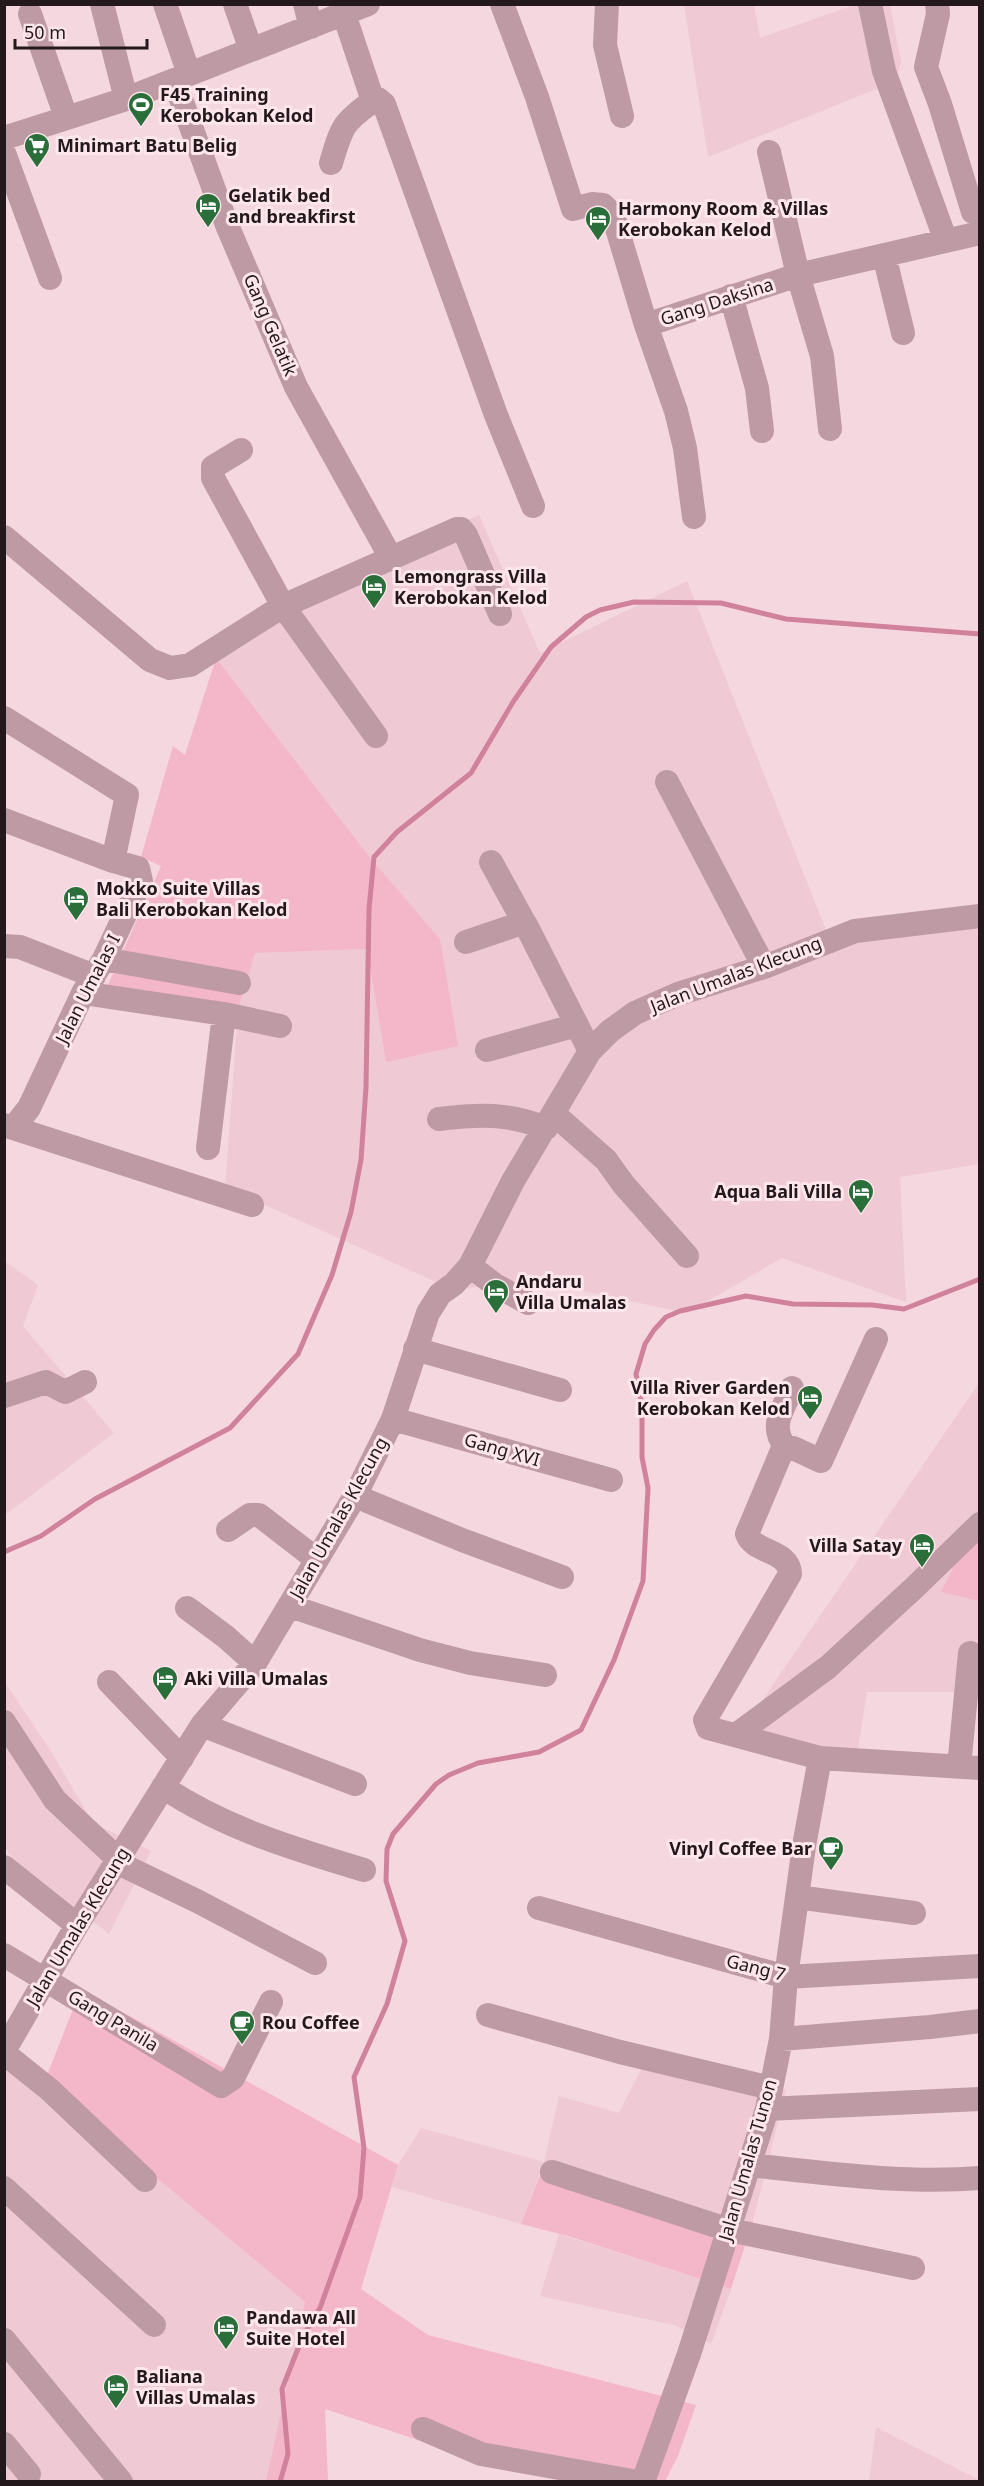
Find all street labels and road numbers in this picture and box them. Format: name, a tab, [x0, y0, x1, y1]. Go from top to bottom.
street label: Gang Gelatik	[239, 270, 303, 380]
street label: Gang Daksina	[657, 271, 776, 331]
street label: Jalan Umalas I	[48, 930, 125, 1049]
street label: Jalan Umalas Klecung	[645, 930, 825, 1019]
street label: Gang XVI	[462, 1427, 543, 1471]
street label: Jalan Umalas Klecung	[283, 1432, 393, 1604]
street label: Jalan Umalas Klecung	[19, 1842, 134, 2012]
street label: Gang 7	[724, 1948, 788, 1986]
street label: Gang Panila	[64, 1984, 163, 2057]
street label: Jalan Umalas Tunon	[712, 2076, 782, 2245]

